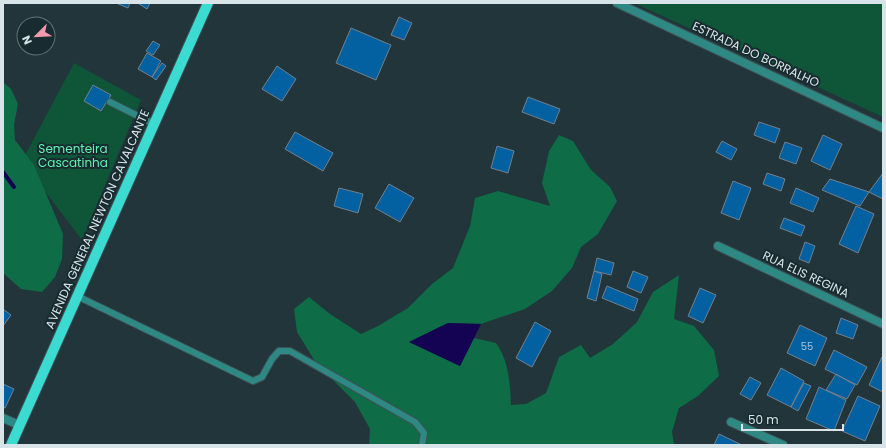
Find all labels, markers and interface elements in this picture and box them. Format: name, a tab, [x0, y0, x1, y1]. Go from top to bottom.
north arrow	[16, 16, 56, 56]
street label: ESTRADA DO BORRALHO	[690, 17, 822, 91]
text: N	[18, 33, 36, 47]
street label: AVENIDA GENERAL NEWTON CAVALCANTE	[41, 107, 153, 331]
park label: Sementeira Cascatinha	[38, 140, 108, 171]
street label: RUA ELIS REGINA	[760, 247, 852, 301]
house number: 55	[801, 339, 813, 354]
scale bar	[742, 406, 843, 432]
text: 50 m	[748, 411, 779, 428]

